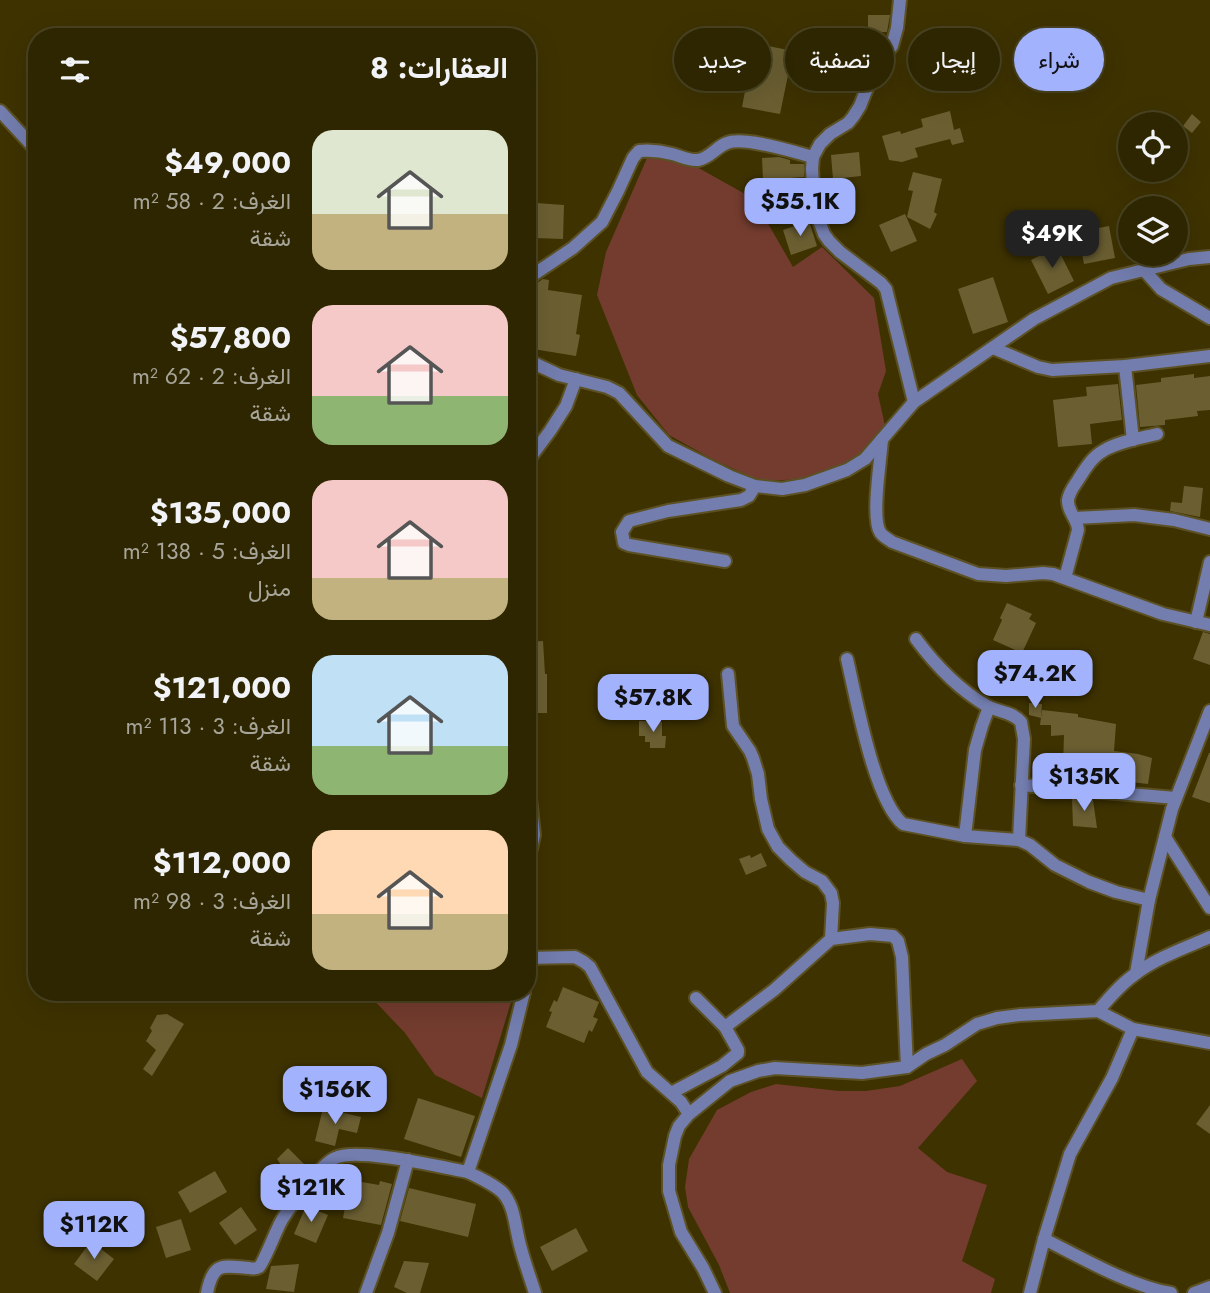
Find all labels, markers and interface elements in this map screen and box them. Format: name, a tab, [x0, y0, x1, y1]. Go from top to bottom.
chip: جديد	[674, 28, 771, 91]
chip: تصفية	[785, 28, 894, 91]
chip: إيجار	[908, 28, 1000, 91]
chip: شراء	[1014, 28, 1104, 91]
text: العقارات: 8	[370, 46, 508, 89]
icon: filters	[56, 51, 94, 89]
map controls	[1118, 112, 1188, 266]
button: locate	[1118, 112, 1188, 182]
text: $49,000	[164, 141, 291, 184]
icon: home	[368, 158, 452, 242]
pin: $55.1K	[743, 178, 857, 238]
text: الغرف: 2 · 58 m²	[133, 184, 291, 218]
text: $55.1K	[760, 184, 840, 218]
button: layers	[1118, 196, 1188, 266]
pin: $49K	[1011, 210, 1093, 270]
text: $49K	[1021, 216, 1083, 250]
text: شقة	[249, 221, 291, 255]
text: $57,800	[170, 316, 291, 359]
icon: home	[368, 333, 452, 417]
text: الغرف: 2 · 62 m²	[132, 359, 291, 393]
text: شقة	[249, 396, 291, 430]
text: $135,000	[150, 491, 291, 534]
icon: home	[368, 508, 452, 592]
text: الغرف: 5 · 138 m²	[123, 534, 291, 568]
text: منزل	[248, 571, 291, 605]
pin: $74.2K	[978, 650, 1092, 710]
text: $74.2K	[994, 656, 1076, 690]
text: $121,000	[153, 666, 291, 709]
pin: $57.8K	[596, 674, 710, 734]
text: $57.8K	[614, 680, 692, 714]
icon: home	[368, 683, 452, 767]
text: الغرف: 3 · 113 m²	[125, 709, 291, 743]
text: شقة	[249, 746, 291, 780]
pin: $135K	[1035, 754, 1133, 813]
text: $135K	[1048, 759, 1120, 793]
text: $112,000	[153, 841, 291, 884]
icon: home	[368, 858, 452, 942]
text: الغرف: 3 · 98 m²	[133, 884, 291, 918]
text: شقة	[249, 921, 291, 955]
pin: $156K	[286, 1066, 384, 1126]
text: $156K	[299, 1072, 371, 1106]
pin: $121K	[262, 1164, 360, 1224]
text: $121K	[277, 1170, 345, 1204]
pin: $112K	[45, 1202, 143, 1261]
text: $112K	[60, 1207, 128, 1241]

